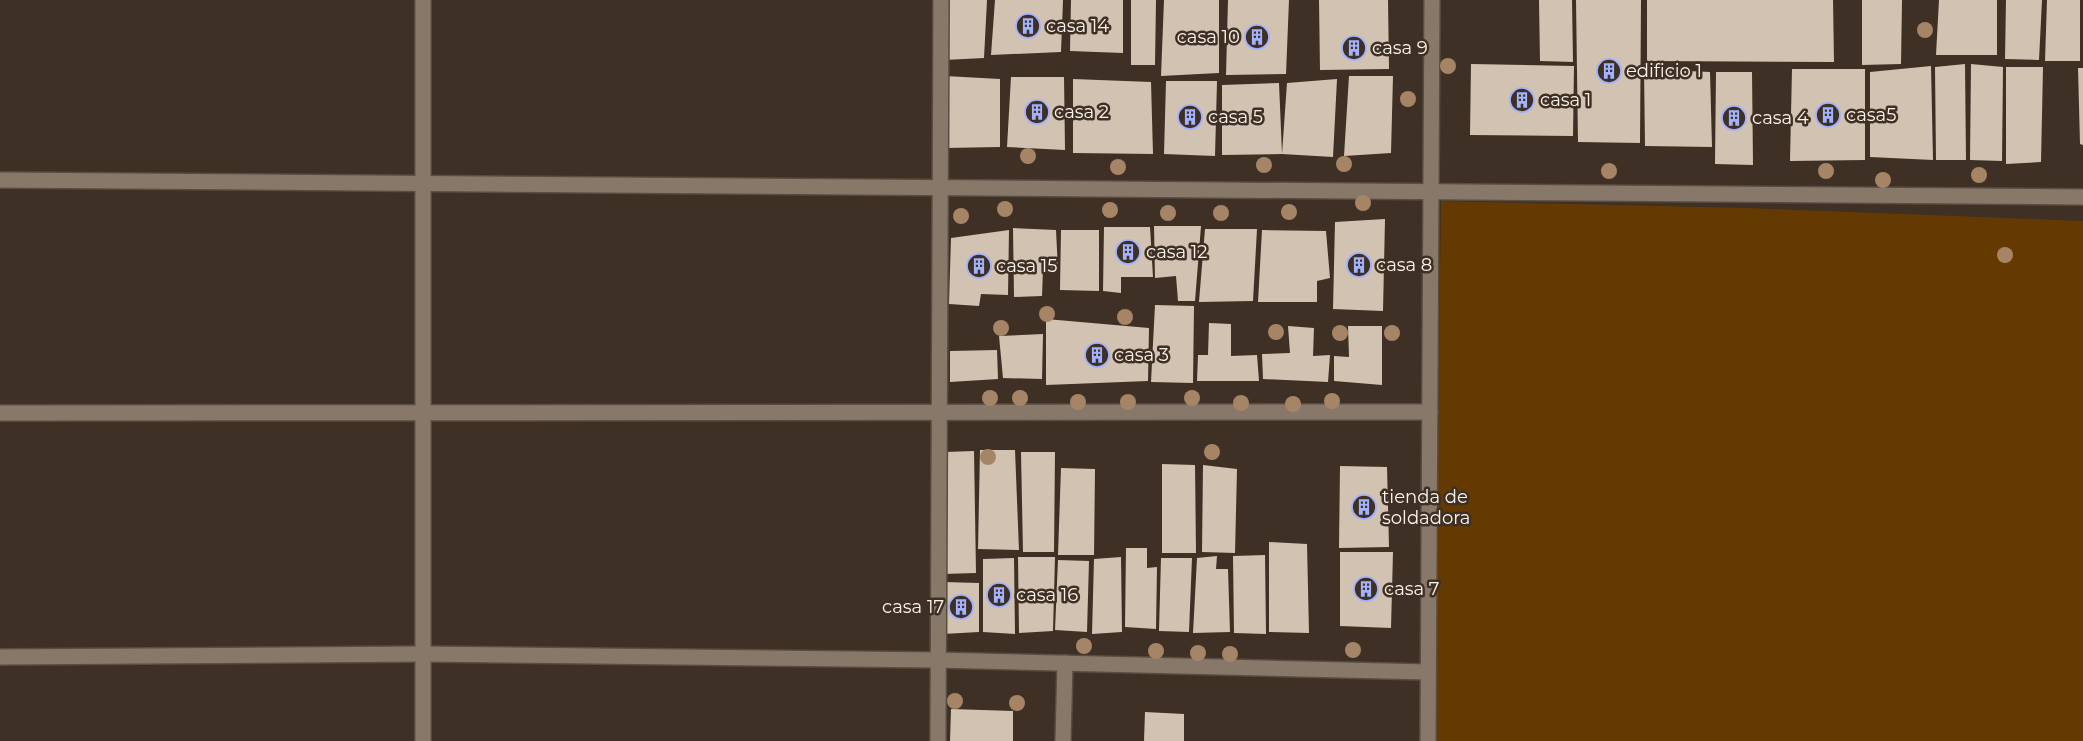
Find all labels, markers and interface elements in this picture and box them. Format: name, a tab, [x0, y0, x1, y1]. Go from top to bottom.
building icon: casa 14	[1015, 13, 1041, 39]
place label: casa 14	[1046, 15, 1109, 37]
building icon: casa 10	[1244, 24, 1270, 50]
place label: casa 10	[1177, 26, 1240, 48]
building icon: casa 9	[1341, 35, 1367, 61]
place label: casa 9	[1372, 37, 1428, 59]
building icon: edificio 1	[1596, 58, 1622, 84]
place label: edificio 1	[1626, 60, 1702, 82]
building icon: casa 1	[1509, 87, 1535, 113]
place label: casa 1	[1540, 89, 1591, 111]
building icon: casa 2	[1024, 99, 1050, 125]
place label: casa 2	[1054, 101, 1109, 123]
building icon: casa5	[1815, 102, 1841, 128]
building icon: casa 5	[1177, 104, 1203, 130]
place label: casa5	[1846, 104, 1896, 126]
building icon: casa 4	[1721, 105, 1747, 131]
place label: casa 5	[1208, 106, 1263, 128]
place label: casa 4	[1752, 107, 1809, 129]
building icon: casa 12	[1115, 239, 1141, 265]
place label: casa 12	[1146, 241, 1208, 263]
building icon: casa 8	[1346, 252, 1372, 278]
building icon: casa 15	[966, 253, 992, 279]
place label: casa 8	[1376, 254, 1432, 276]
place label: casa 15	[996, 255, 1058, 277]
building icon: casa 3	[1084, 342, 1110, 368]
place label: casa 3	[1114, 344, 1169, 366]
place label: tienda de soldadora	[1382, 486, 1470, 529]
building icon: tienda de soldadora	[1351, 494, 1377, 520]
building icon: casa 7	[1353, 576, 1379, 602]
place label: casa 7	[1384, 578, 1439, 600]
building icon: casa 16	[986, 582, 1012, 608]
place label: casa 16	[1016, 584, 1078, 606]
building icon: casa 17	[948, 594, 974, 620]
place label: casa 17	[882, 596, 944, 618]

